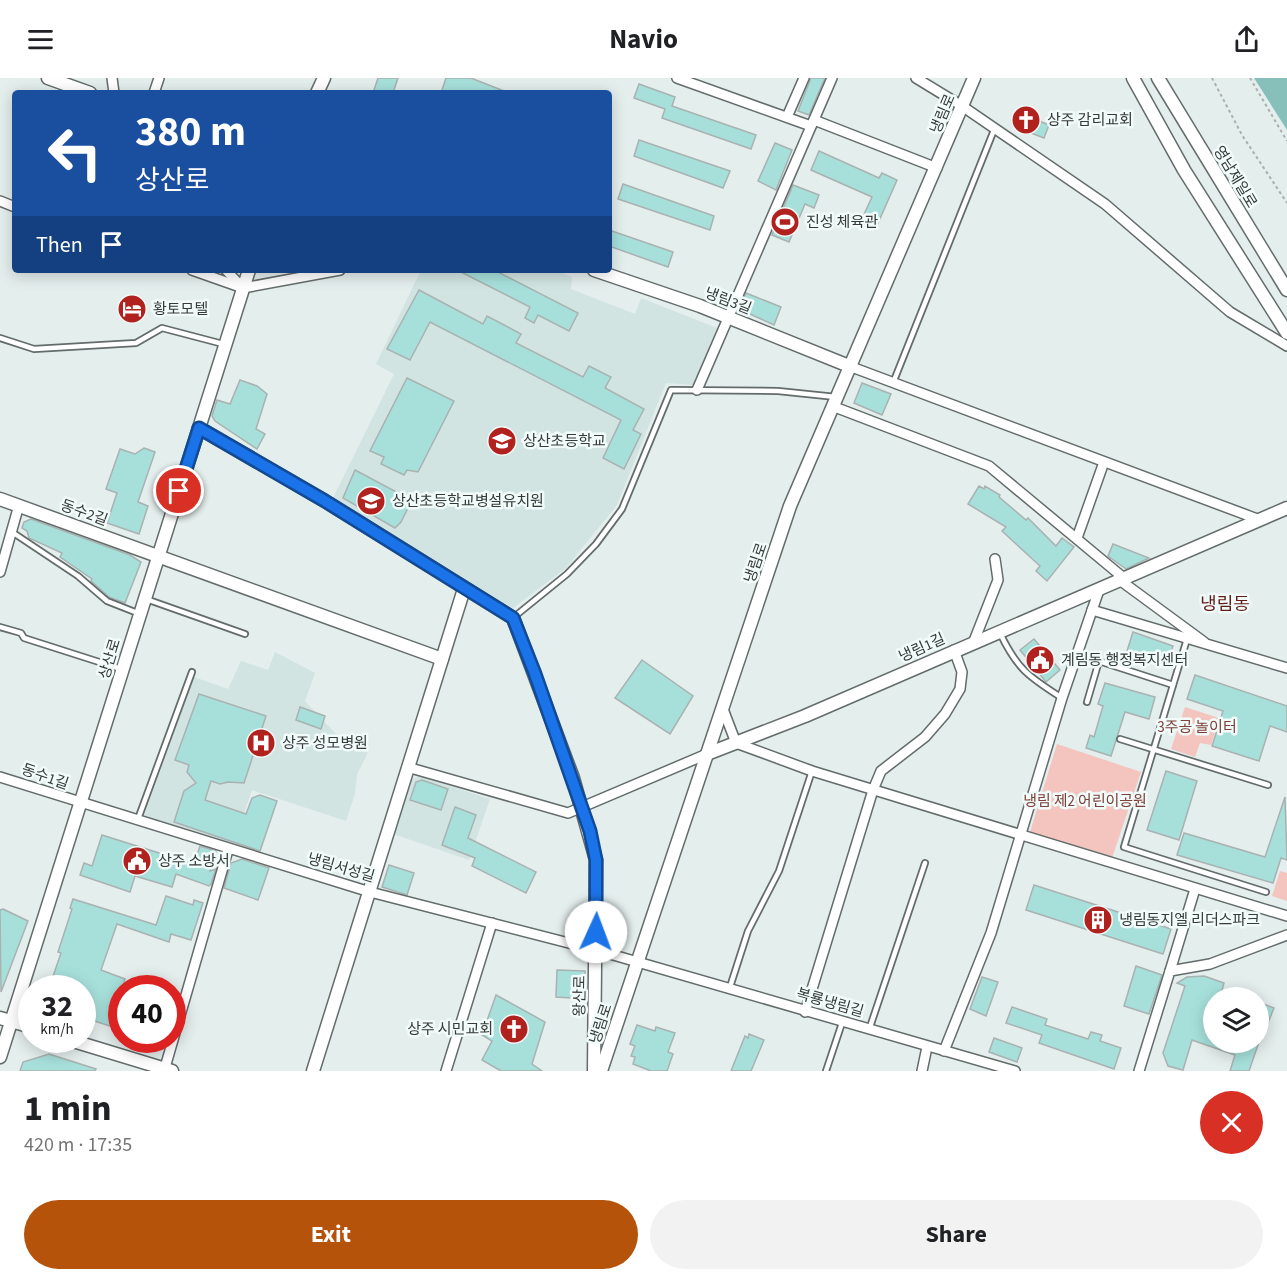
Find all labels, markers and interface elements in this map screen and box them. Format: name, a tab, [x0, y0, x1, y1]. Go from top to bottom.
text: Navio	[609, 20, 678, 59]
icon: menu	[24, 23, 57, 56]
icon: share	[1230, 23, 1263, 56]
street label: 냉림로	[925, 91, 961, 137]
text: 380 m	[135, 102, 246, 162]
church icon: 상주 감리교회	[1010, 104, 1042, 136]
place label: 상주 감리교회	[1047, 110, 1133, 131]
icon: left	[36, 114, 114, 192]
street label: 영남제일로	[1208, 142, 1262, 212]
text: 상산로	[135, 161, 210, 200]
sports icon: 진성 체육관	[769, 206, 801, 238]
place label: 진성 체육관	[806, 212, 878, 233]
icon: arrive	[95, 228, 128, 261]
text: Then	[36, 229, 83, 261]
street label: 냉림3길	[701, 282, 755, 320]
hotel icon: 황토모텔	[116, 293, 148, 325]
place label: 황토모텔	[153, 299, 208, 320]
school or university icon: 상산초등학교	[486, 425, 518, 457]
place label: 상산초등학교	[523, 431, 606, 452]
pin	[153, 465, 204, 516]
icon: arrive	[162, 474, 195, 507]
school or university icon: 상산초등학교병설유치원	[355, 485, 387, 517]
place label: 상산초등학교병설유치원	[392, 491, 544, 512]
street label: 동수2길	[57, 495, 111, 531]
street label: 냉림로	[739, 540, 773, 586]
district label: 냉림동	[1200, 592, 1250, 617]
street label: 냉림1길	[895, 628, 949, 668]
street label: 상산로	[94, 636, 126, 682]
public building icon: 계림동 행정복지센터	[1024, 644, 1056, 676]
place label: 계림동 행정복지센터	[1061, 650, 1188, 671]
park label: 3주공 놀이터	[1157, 717, 1237, 738]
hospital icon: 상주 성모병원	[245, 727, 277, 759]
place label: 상주 성모병원	[282, 733, 368, 754]
street label: 동수1길	[18, 759, 72, 795]
park label: 냉림 제2 어린이공원	[1023, 791, 1147, 812]
public building icon: 상주 소방서	[121, 845, 153, 877]
street label: 냉림서성길	[305, 848, 377, 888]
place label: 상주 소방서	[158, 851, 230, 872]
position arrow	[564, 900, 628, 964]
building icon: 냉림동지엘 리더스파크	[1082, 904, 1114, 936]
place label: 냉림동지엘 리더스파크	[1119, 910, 1260, 931]
speed limit sign: 40	[108, 975, 186, 1053]
street label: 왕산로	[569, 975, 591, 1017]
street label: 복룡냉림길	[794, 983, 866, 1023]
text: 32	[41, 985, 73, 1028]
map controls	[1203, 987, 1269, 1053]
button: layers	[1203, 987, 1269, 1053]
street label: 냉림로	[585, 1001, 617, 1047]
church icon: 상주 시민교회	[498, 1013, 530, 1045]
text: km/h	[40, 1019, 74, 1040]
place label: 상주 시민교회	[407, 1019, 493, 1040]
text: 1 min	[24, 1083, 112, 1134]
button: close	[1200, 1091, 1263, 1154]
text: 420 m · 17:35	[24, 1131, 132, 1159]
button: Exit	[24, 1200, 638, 1269]
button: Share	[650, 1200, 1263, 1269]

